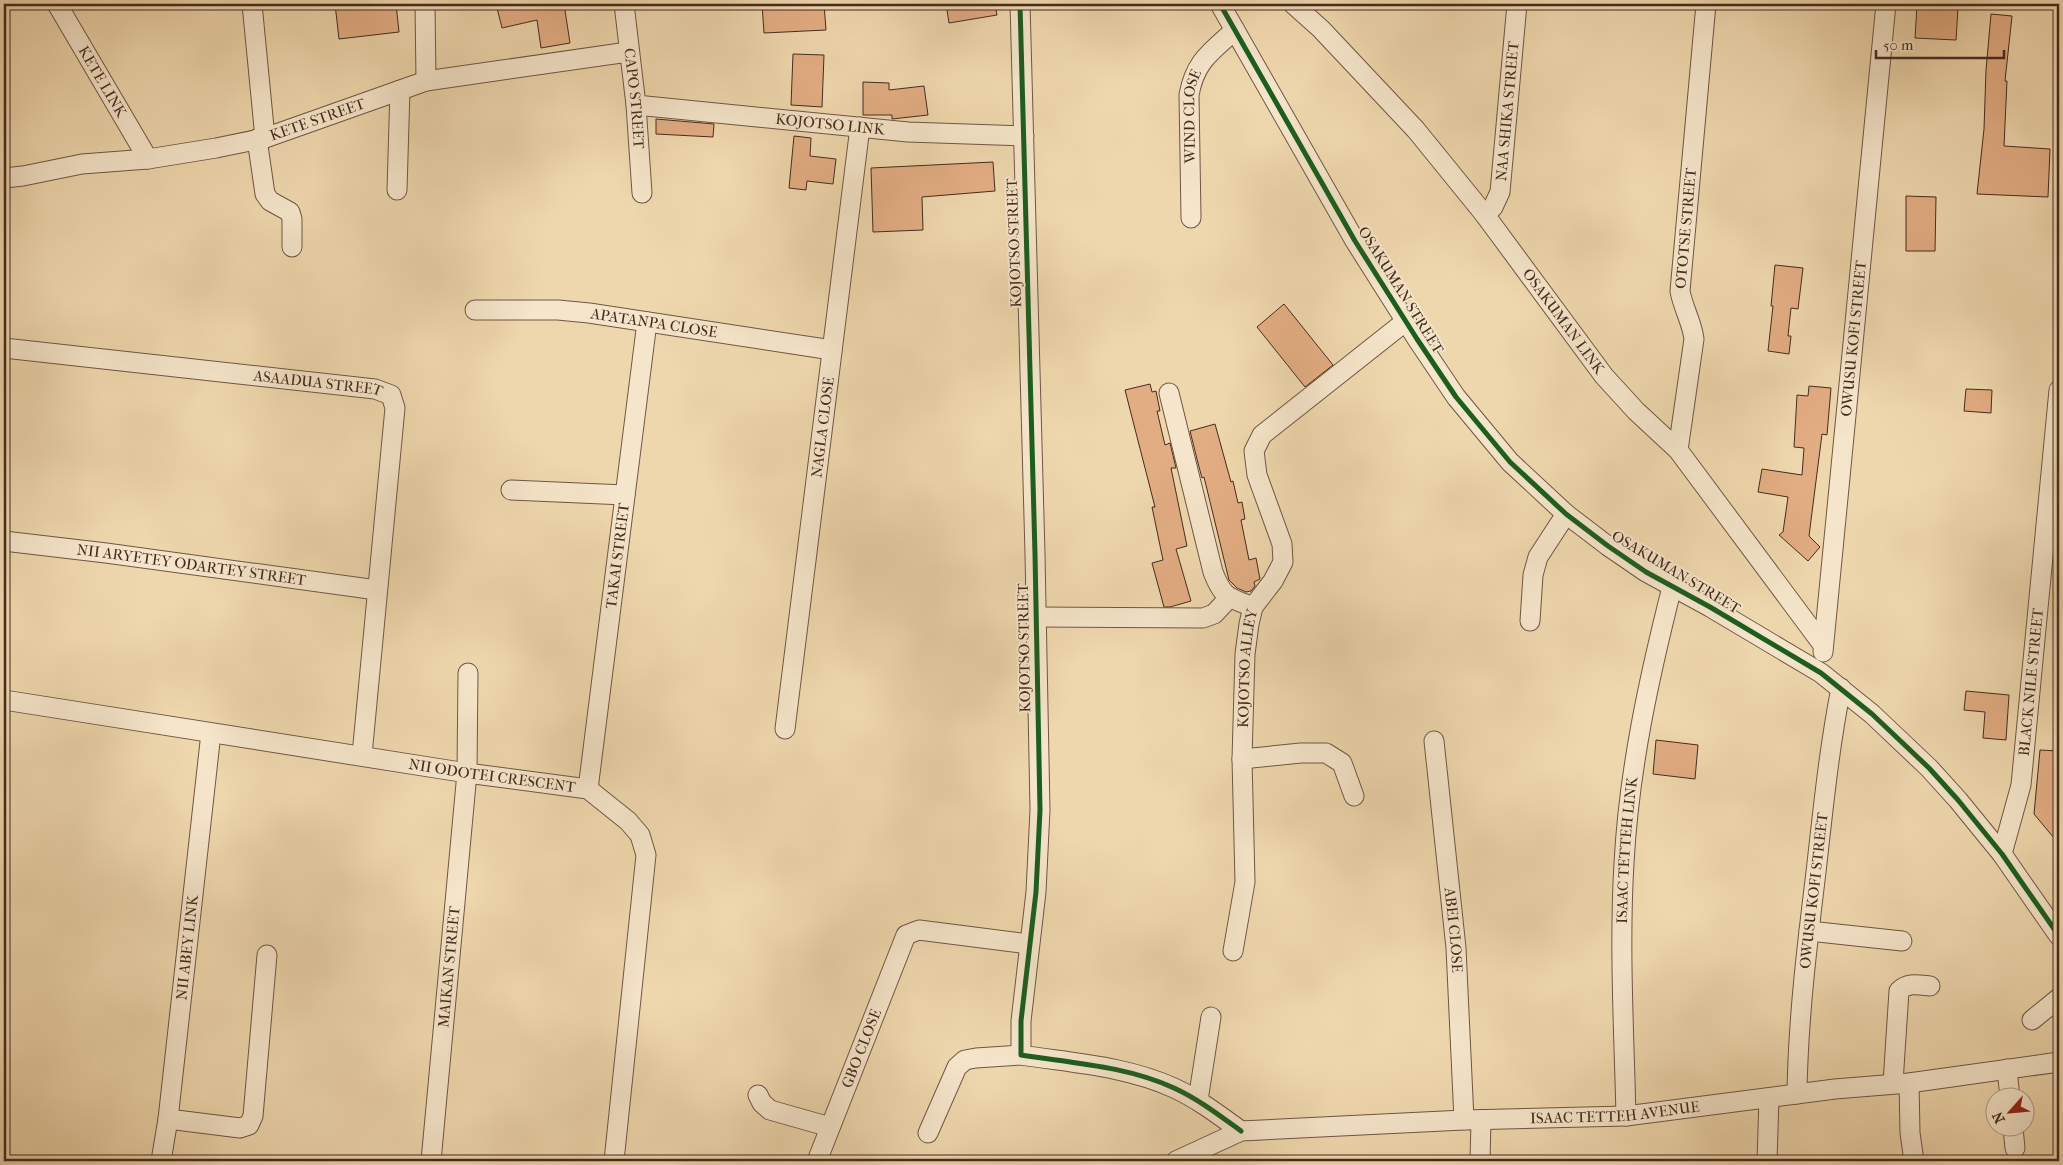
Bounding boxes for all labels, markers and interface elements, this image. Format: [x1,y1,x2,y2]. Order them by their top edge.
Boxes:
scale bar [1876,28,2003,60]
text: 50 m [1883,36,1914,54]
street label: NAA SHIKA STREET [1492,40,1523,182]
street label: KETE LINK [75,43,131,121]
street label: CAPO STREET [620,47,648,150]
street label: WIND CLOSE [1180,66,1205,164]
street label: KETE STREET [267,94,368,145]
street label: KOJOTSO LINK [775,110,887,139]
street label: OTOTSE STREET [1671,166,1700,290]
street label: KOJOTSO STREET [1003,177,1025,308]
street label: OSAKUMAN STREET [1354,223,1448,358]
street label: OWUSU KOFI STREET [1837,259,1870,417]
street label: OSAKUMAN LINK [1519,265,1609,379]
street label: APATANPA CLOSE [589,304,719,341]
street label: ASAADUA STREET [251,367,386,400]
street label: NAGLA CLOSE [807,376,838,479]
street label: TAKAI STREET [602,501,633,610]
street label: OSAKUMAN STREET [1608,526,1744,618]
street label: NII ARYETEY ODARTEY STREET [76,541,308,589]
street label: KOJOTSO STREET [1014,582,1034,713]
street label: KOJOTSO ALLEY [1234,606,1261,728]
street label: BLACK NILE STREET [2015,606,2047,757]
street label: NII ODOTEI CRESCENT [407,755,578,796]
street label: ISAAC TETTEH LINK [1613,775,1642,924]
street label: OWUSU KOFI STREET [1796,811,1832,970]
street label: ABEI CLOSE [1441,885,1466,973]
street label: NII ABEY LINK [172,893,202,1001]
street label: MAIKAN STREET [434,905,464,1028]
street label: GBO CLOSE [838,1006,885,1091]
north arrow [1986,1088,2036,1138]
street label: ISAAC TETTEH AVENUE [1530,1098,1701,1127]
text: N [1989,1109,2009,1126]

